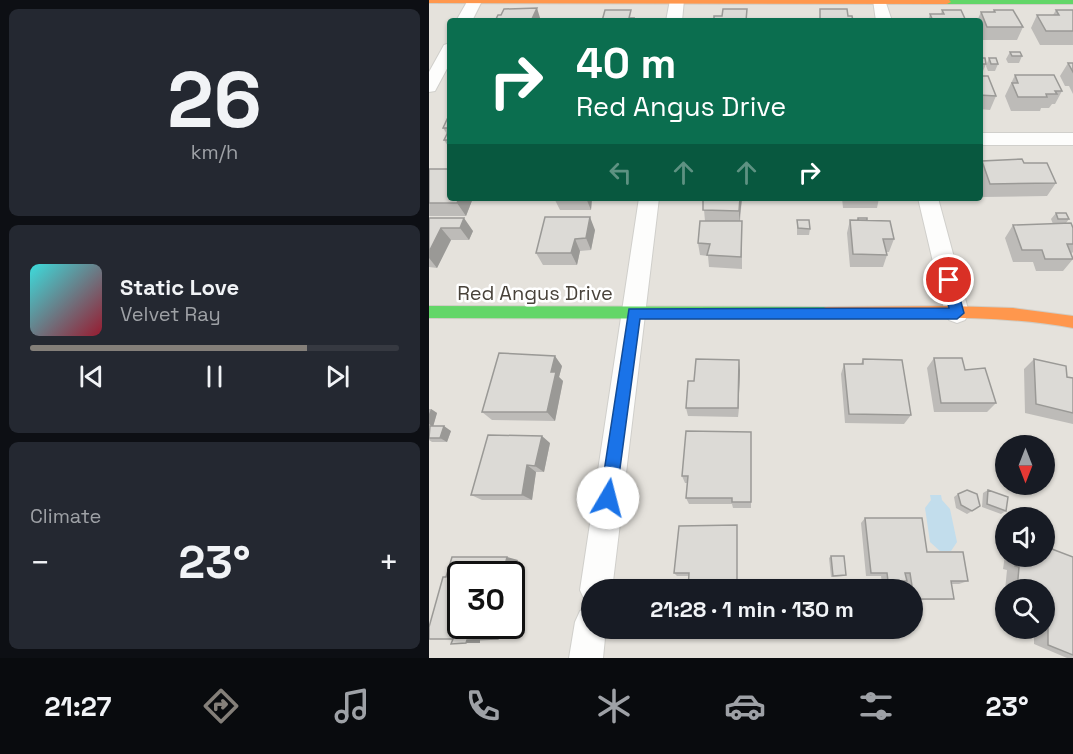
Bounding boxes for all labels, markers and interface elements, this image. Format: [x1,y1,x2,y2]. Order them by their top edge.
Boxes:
text: 40 m [576,37,676,90]
icon: right [477,42,555,120]
text: 26 [167,50,262,150]
text: Red Angus Drive [576,89,786,124]
text: km/h [191,139,238,165]
icon: left [604,156,637,189]
icon: ahead [667,156,700,189]
icon: ahead [730,156,763,189]
icon: right [793,156,826,189]
pin [923,254,974,305]
icon: arrive [932,263,965,296]
text: Static Love [120,273,239,301]
street label: Red Angus Drive [457,280,613,306]
text: Velvet Ray [120,301,221,327]
icon: previous [75,360,108,393]
icon: pause [198,360,231,393]
icon: next [321,360,354,393]
north arrow [995,435,1055,495]
map controls [995,435,1055,639]
position arrow [576,466,640,530]
text: Climate [30,503,101,529]
button: sound [995,507,1055,567]
text: 23° [179,534,250,591]
text: − [30,542,50,584]
text: + [379,542,399,584]
speed limit sign: 30 [447,561,525,639]
button: search [995,579,1055,639]
text: 21:28 · 1 min · 130 m [650,595,854,623]
icon: directions [200,685,242,727]
icon: music [331,685,373,727]
icon: phone [462,685,504,727]
icon: climate [593,685,635,727]
icon: car [724,685,766,727]
icon: filters [855,685,897,727]
text: 21:27 [44,689,111,724]
text: 23° [985,689,1029,724]

